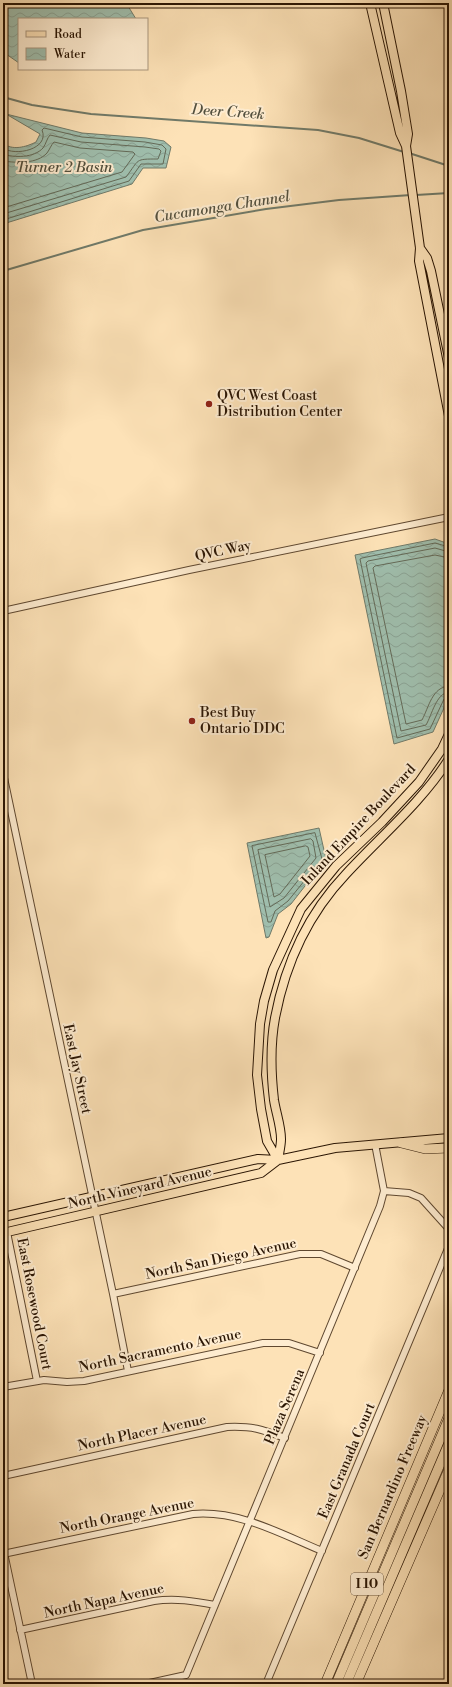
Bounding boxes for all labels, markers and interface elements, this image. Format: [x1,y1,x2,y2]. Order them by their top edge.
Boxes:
legend [18,18,148,70]
text: Road [54,27,82,42]
text: Water [53,47,86,62]
water label: Deer Creek [190,100,265,124]
water label: Turner 2 Basin [15,158,113,177]
water label: Cucamonga Channel [153,187,291,227]
place label: QVC West Coast Distribution Center [217,387,342,421]
marker: QVC West Coast Distribution Center [204,399,214,409]
street label: QVC Way [193,536,253,566]
place label: Best Buy Ontario DDC [199,704,285,738]
marker: Best Buy Ontario DDC [187,716,197,726]
street label: Inland Empire Boulevard [298,761,420,889]
street label: East Jay Street [59,1022,95,1116]
street label: North Vineyard Avenue [66,1163,214,1213]
street label: North San Diego Avenue [144,1234,298,1284]
street label: East Rosewood Court [12,1236,56,1372]
street label: North Sacramento Avenue [77,1325,243,1377]
street label: Plaza Serena [261,1365,309,1448]
street label: East Granada Court [314,1400,380,1522]
street label: North Placer Avenue [76,1411,208,1455]
street label: San Bernardino Freeway [354,1412,432,1562]
street label: North Orange Avenue [58,1494,196,1538]
road number: I 10 [351,1573,383,1595]
street label: North Napa Avenue [42,1579,166,1623]

